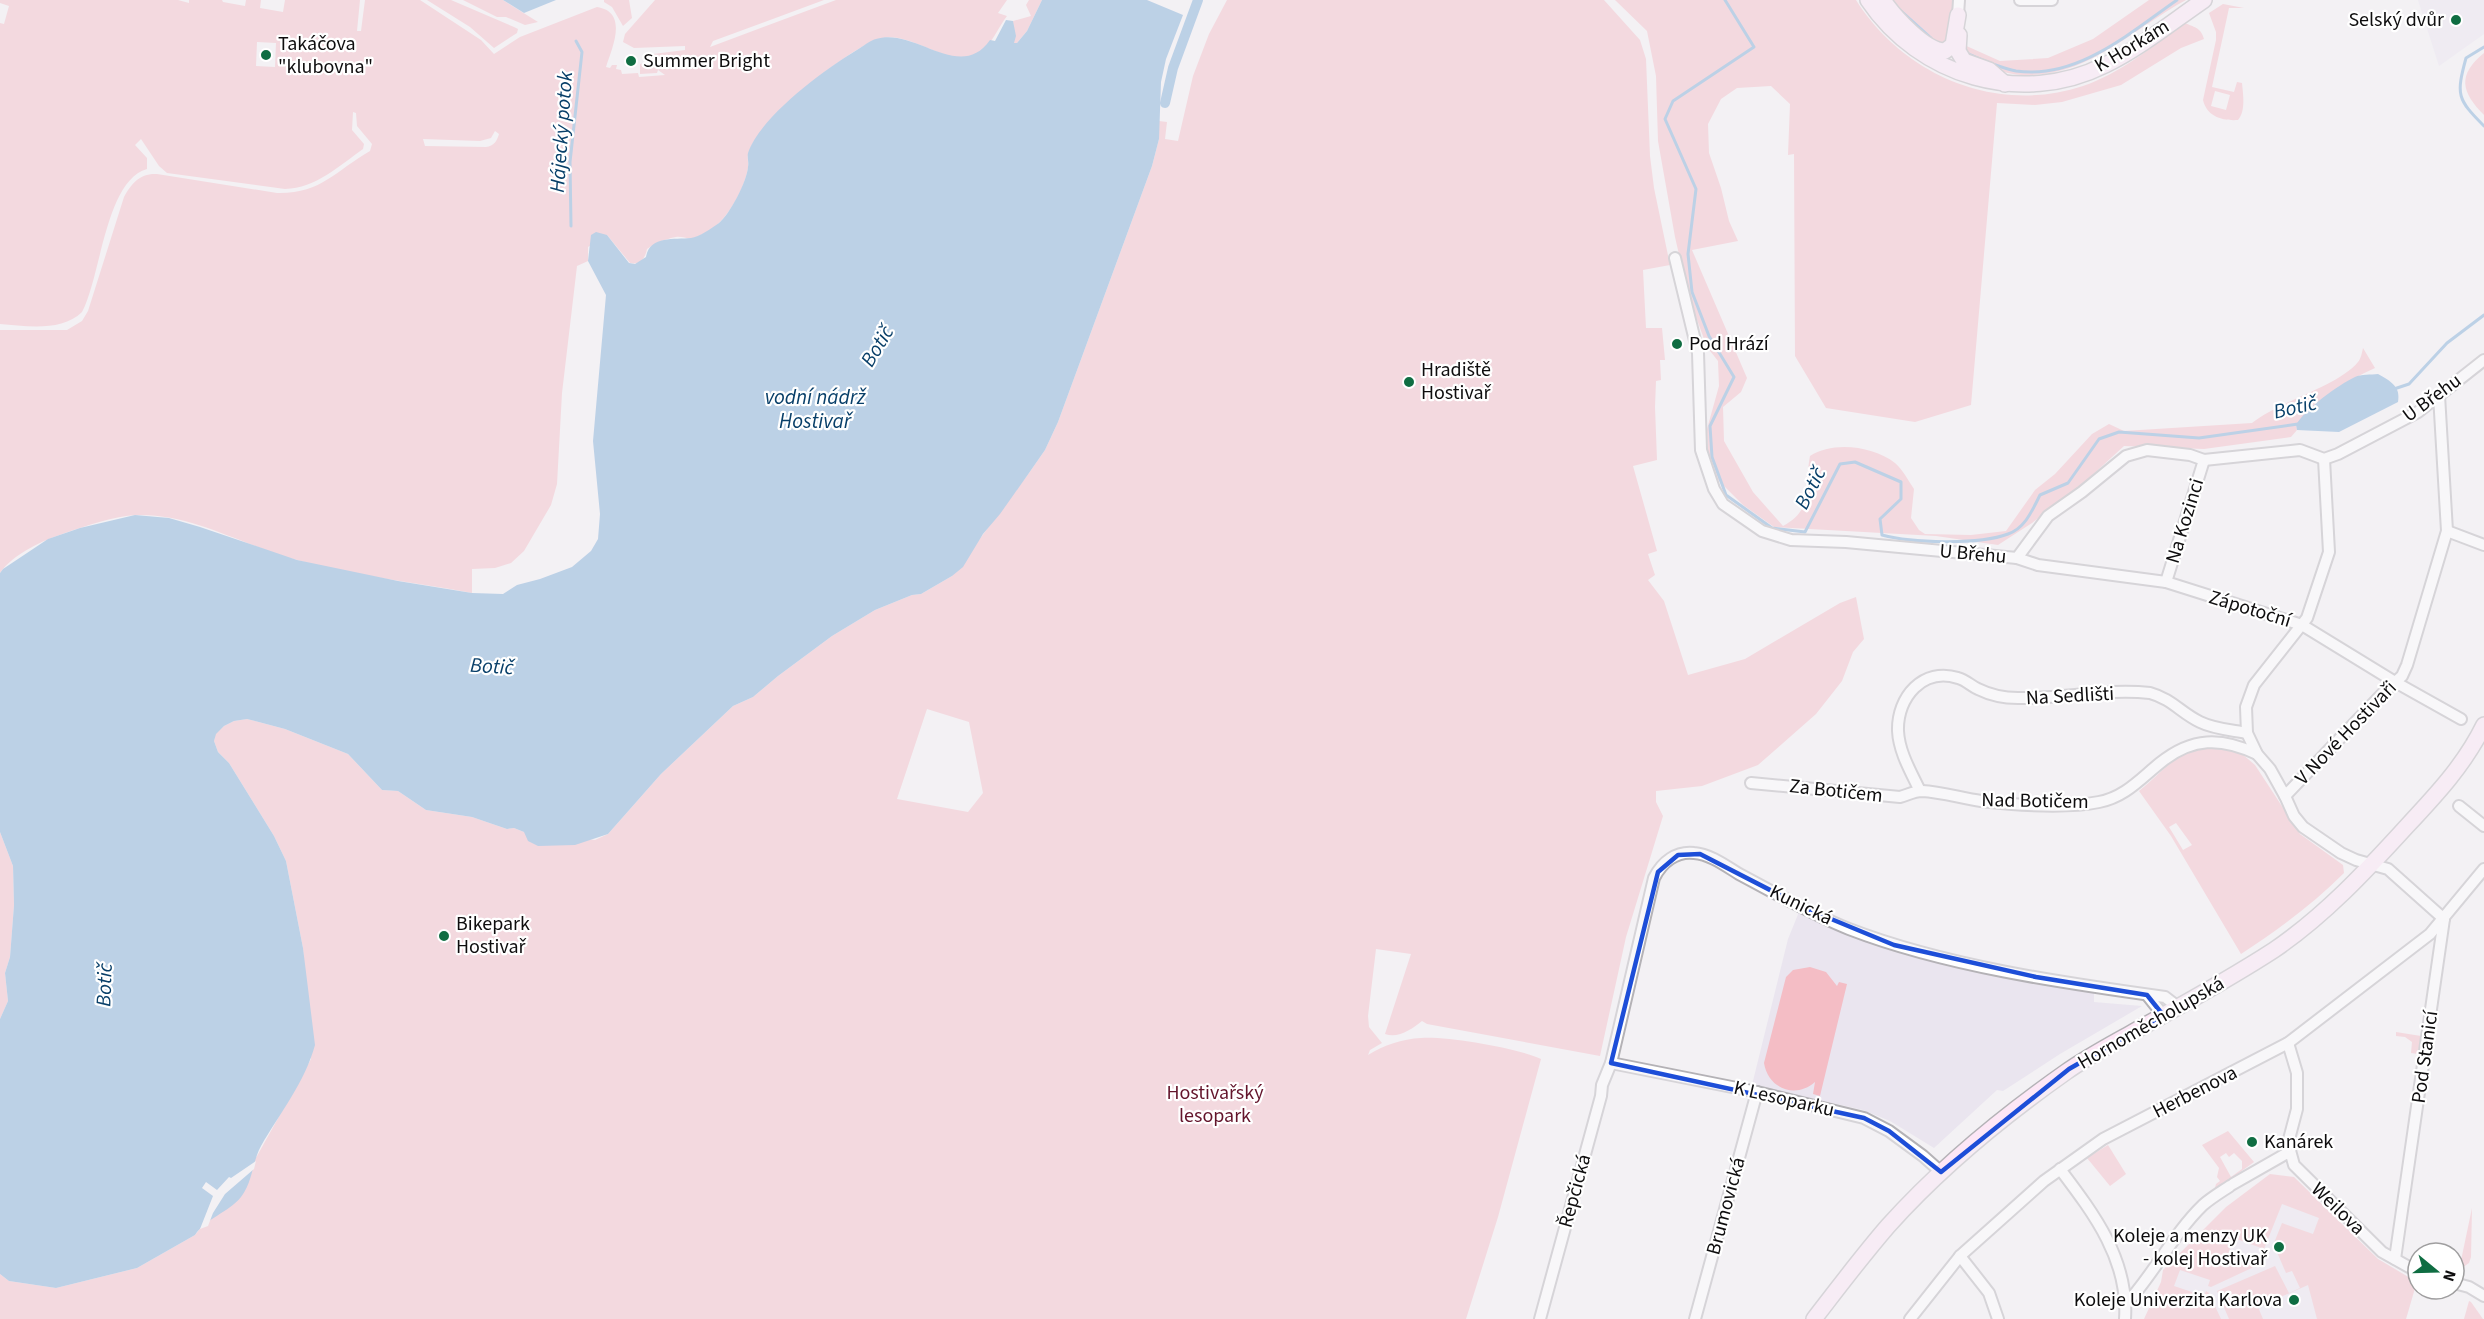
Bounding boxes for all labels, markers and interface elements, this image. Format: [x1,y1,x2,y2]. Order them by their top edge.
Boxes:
place label: Selský dvůr [2348,6,2444,34]
street label: K Horkám [2089,13,2175,79]
marker: Selský dvůr [2449,13,2463,27]
place label: Takáčova "klubovna" [278,30,373,81]
place label: Summer Bright [643,47,770,75]
marker: Takáčova "klubovna" [259,48,273,62]
marker: Summer Bright [624,54,638,68]
water label: Hájecký potok [542,69,580,194]
water label: Botič [853,318,902,372]
place label: Pod Hrází [1689,330,1770,358]
marker: Pod Hrází [1670,337,1684,351]
place label: Hradiště Hostivař [1421,356,1492,407]
street label: U Břehu [2397,367,2467,429]
marker: Hradiště Hostivař [1402,375,1416,389]
water label: vodní nádrž Hostivař [765,382,868,436]
water label: Botič [2270,387,2321,427]
water label: Botič [1787,460,1834,514]
street label: Na Kozinci [2159,475,2211,567]
street label: U Břehu [1938,537,2008,571]
street label: Zápotoční [2206,583,2295,635]
water label: Botič [469,650,516,682]
street label: V Nové Hostivaři [2289,675,2403,791]
street label: Na Sedlišti [2025,680,2115,712]
street label: Za Botičem [1788,772,1884,810]
street label: Nad Botičem [1981,786,2089,816]
street label: Kunická [1765,878,1837,932]
place label: Bikepark Hostivař [456,910,530,961]
marker: Bikepark Hostivař [437,929,451,943]
water label: Botič [88,961,120,1007]
street label: Hornoměcholupská [2072,970,2230,1076]
street label: Pod Stanicí [2405,1008,2446,1105]
street label: Herbenova [2148,1059,2242,1125]
street label: K Lesoparku [1731,1074,1837,1124]
park label: Hostivařský lesopark [1166,1079,1264,1130]
place label: Kanárek [2264,1128,2333,1156]
marker: Kanárek [2245,1135,2259,1149]
street label: Řepčická [1552,1151,1598,1231]
street label: Brumovická [1700,1154,1752,1258]
street label: Weilova [2305,1176,2371,1242]
place label: Koleje a menzy UK - kolej Hostivař [2113,1222,2268,1273]
marker: Koleje a menzy UK - kolej Hostivař [2272,1240,2286,1254]
north arrow [2406,1241,2466,1301]
text: N [2437,1267,2461,1284]
place label: Koleje Univerzita Karlova [2074,1286,2282,1314]
marker: Koleje Univerzita Karlova [2287,1293,2301,1307]

